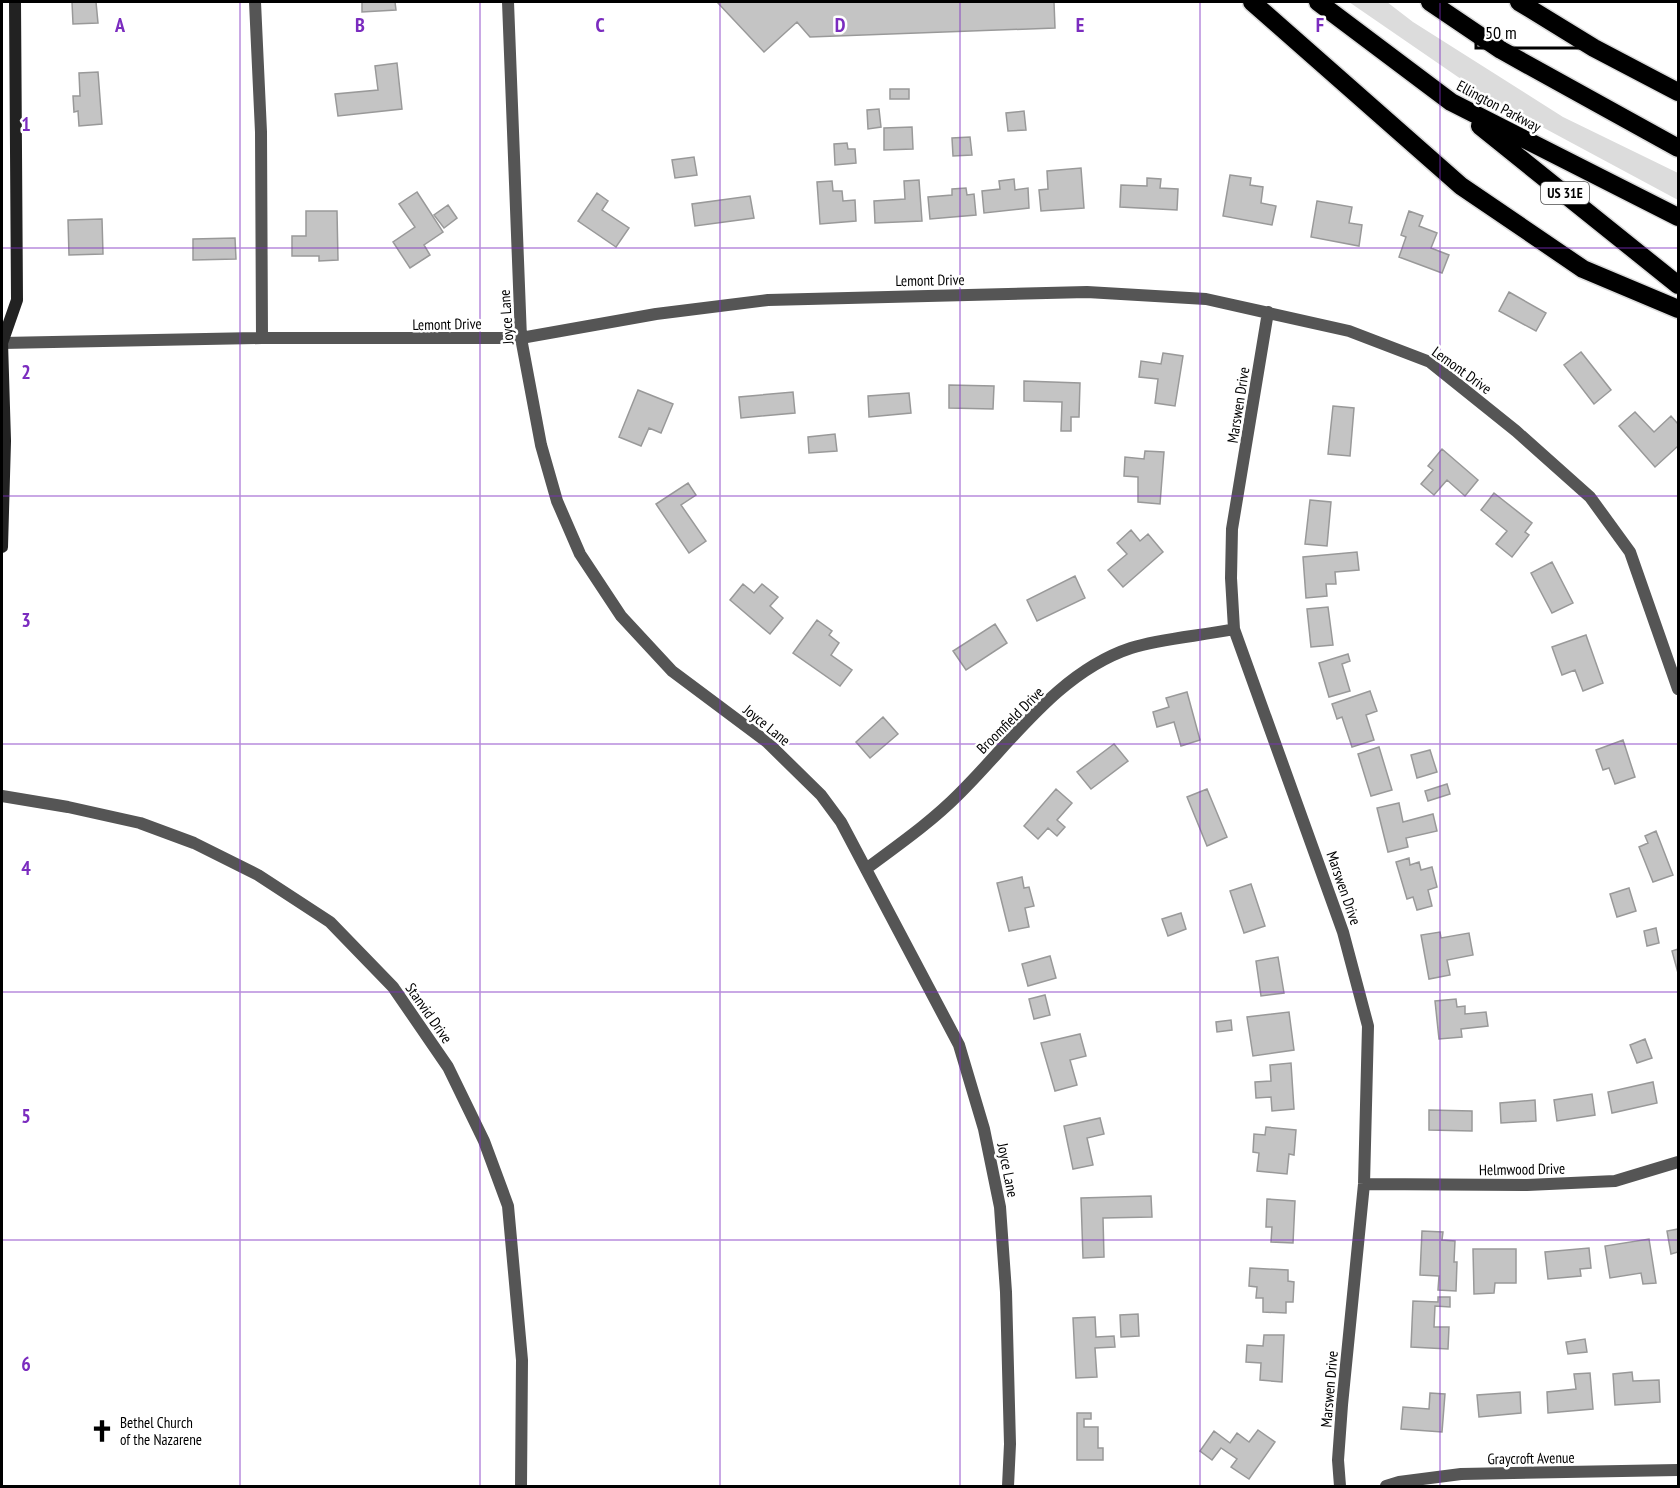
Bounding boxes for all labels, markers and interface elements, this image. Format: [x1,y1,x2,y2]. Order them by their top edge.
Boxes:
text: A [114,12,126,38]
text: B [355,12,365,38]
text: C [595,12,605,38]
text: D [835,12,846,38]
text: E [1076,12,1084,38]
text: F [1316,12,1324,38]
scale bar [1476,12,1594,50]
text: 50 m [1485,21,1517,44]
street label: Ellington Parkway [1454,76,1545,136]
text: 1 [21,111,31,137]
road number: US 31E [1541,182,1589,204]
street label: Lemont Drive [895,270,965,290]
street label: Joyce Lane [495,289,517,346]
street label: Lemont Drive [412,314,482,334]
street label: Lemont Drive [1428,342,1496,398]
text: 2 [21,359,31,385]
street label: Marswen Drive [1223,366,1253,444]
text: 3 [21,607,31,633]
street label: Broomfield Drive [972,682,1048,758]
street label: Joyce Lane [739,700,794,750]
street label: Marswen Drive [1323,849,1365,927]
text: 4 [21,855,31,881]
street label: Stanvid Drive [401,979,457,1047]
text: 5 [21,1103,31,1129]
street label: Joyce Lane [993,1140,1023,1199]
street label: Helmwood Drive [1479,1159,1565,1179]
street label: Marswen Drive [1316,1350,1342,1428]
text: 6 [21,1351,31,1377]
place label: Bethel Church of the Nazarene [120,1413,202,1449]
church icon: Bethel Church of the Nazarene [89,1418,115,1444]
street label: Graycroft Avenue [1487,1448,1575,1468]

